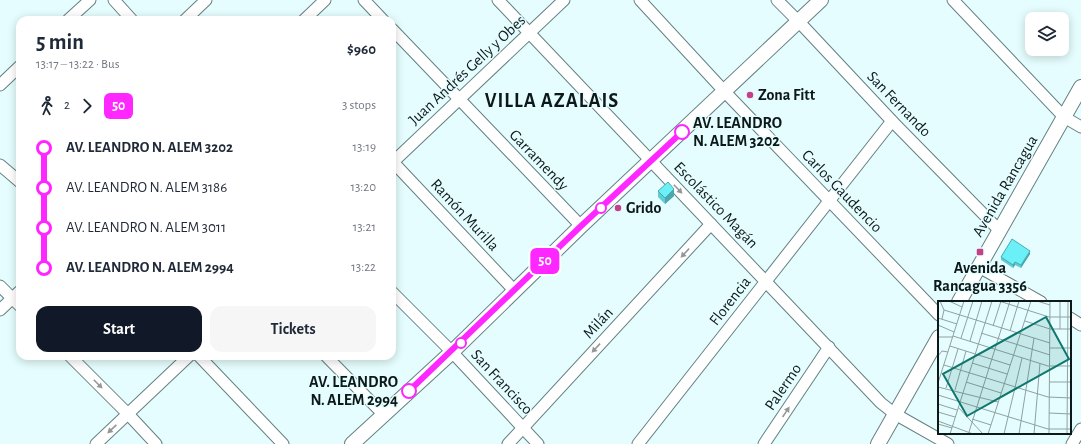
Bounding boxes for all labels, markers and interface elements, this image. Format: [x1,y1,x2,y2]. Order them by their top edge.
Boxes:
street label: Juan Andrés Gelly y Obes [406,12,529,129]
map controls [1025,12,1069,56]
button: layers [1025,12,1069,56]
text: 5 min [36,31,84,53]
text: $960 [347,42,376,57]
text: 13:17 – 13:22 · Bus [36,58,120,71]
street label: San Fernando [864,68,934,140]
place label: Zona Fitt [758,87,816,103]
marker: Zona Fitt [745,90,755,100]
district label: VILLA AZALAIS [485,91,619,111]
icon: walk [36,95,58,117]
icon: forward [76,95,98,117]
text: 2 [64,99,70,112]
text: 50 [112,99,125,113]
text: 3 stops [342,99,376,112]
place label: AV. LEANDRO N. ALEM 3202 [693,115,782,149]
marker: AV. LEANDRO N. ALEM 3202 [674,124,690,140]
street label: Garramendy [506,127,572,194]
street label: Avenida Rancagua [970,133,1040,239]
text: AV. LEANDRO N. ALEM 3202 [66,140,233,155]
text: 13:19 [353,141,376,154]
street label: Carlos Gaudencio [799,147,885,235]
street label: Escolástico Magán [671,159,761,251]
street label: Ramón Murilla [428,176,502,254]
text: AV. LEANDRO N. ALEM 3186 [66,180,227,195]
text: 13:20 [350,181,376,194]
one-way arrow [673,184,683,194]
place label: Grido [626,200,661,216]
unlabelled marker [595,202,607,214]
marker: Grido [613,203,623,213]
text: AV. LEANDRO N. ALEM 3011 [66,220,226,235]
text: 13:21 [353,221,376,234]
one-way arrow [680,247,689,258]
marker: Avenida Rancagua 3356 [975,247,985,257]
line badge: 50 [527,248,563,274]
text: 50 [538,254,552,268]
text: AV. LEANDRO N. ALEM 2994 [66,260,234,275]
place label: Avenida Rancagua 3356 [933,260,1027,294]
text: 13:22 [351,261,376,274]
street label: Florencia [706,274,754,328]
inset map [938,301,1071,434]
street label: Milán [580,304,616,342]
button: Start [36,306,202,352]
button: Tickets [210,306,376,352]
unlabelled marker [455,337,467,349]
one-way arrow [592,343,601,353]
street label: San Francisco [468,346,536,418]
street label: Palermo [762,361,804,413]
place label: AV. LEANDRO N. ALEM 2994 [309,374,398,408]
one-way arrow [93,379,103,389]
marker: AV. LEANDRO N. ALEM 2994 [401,383,417,399]
one-way arrow [782,406,789,417]
one-way arrow [107,424,117,434]

